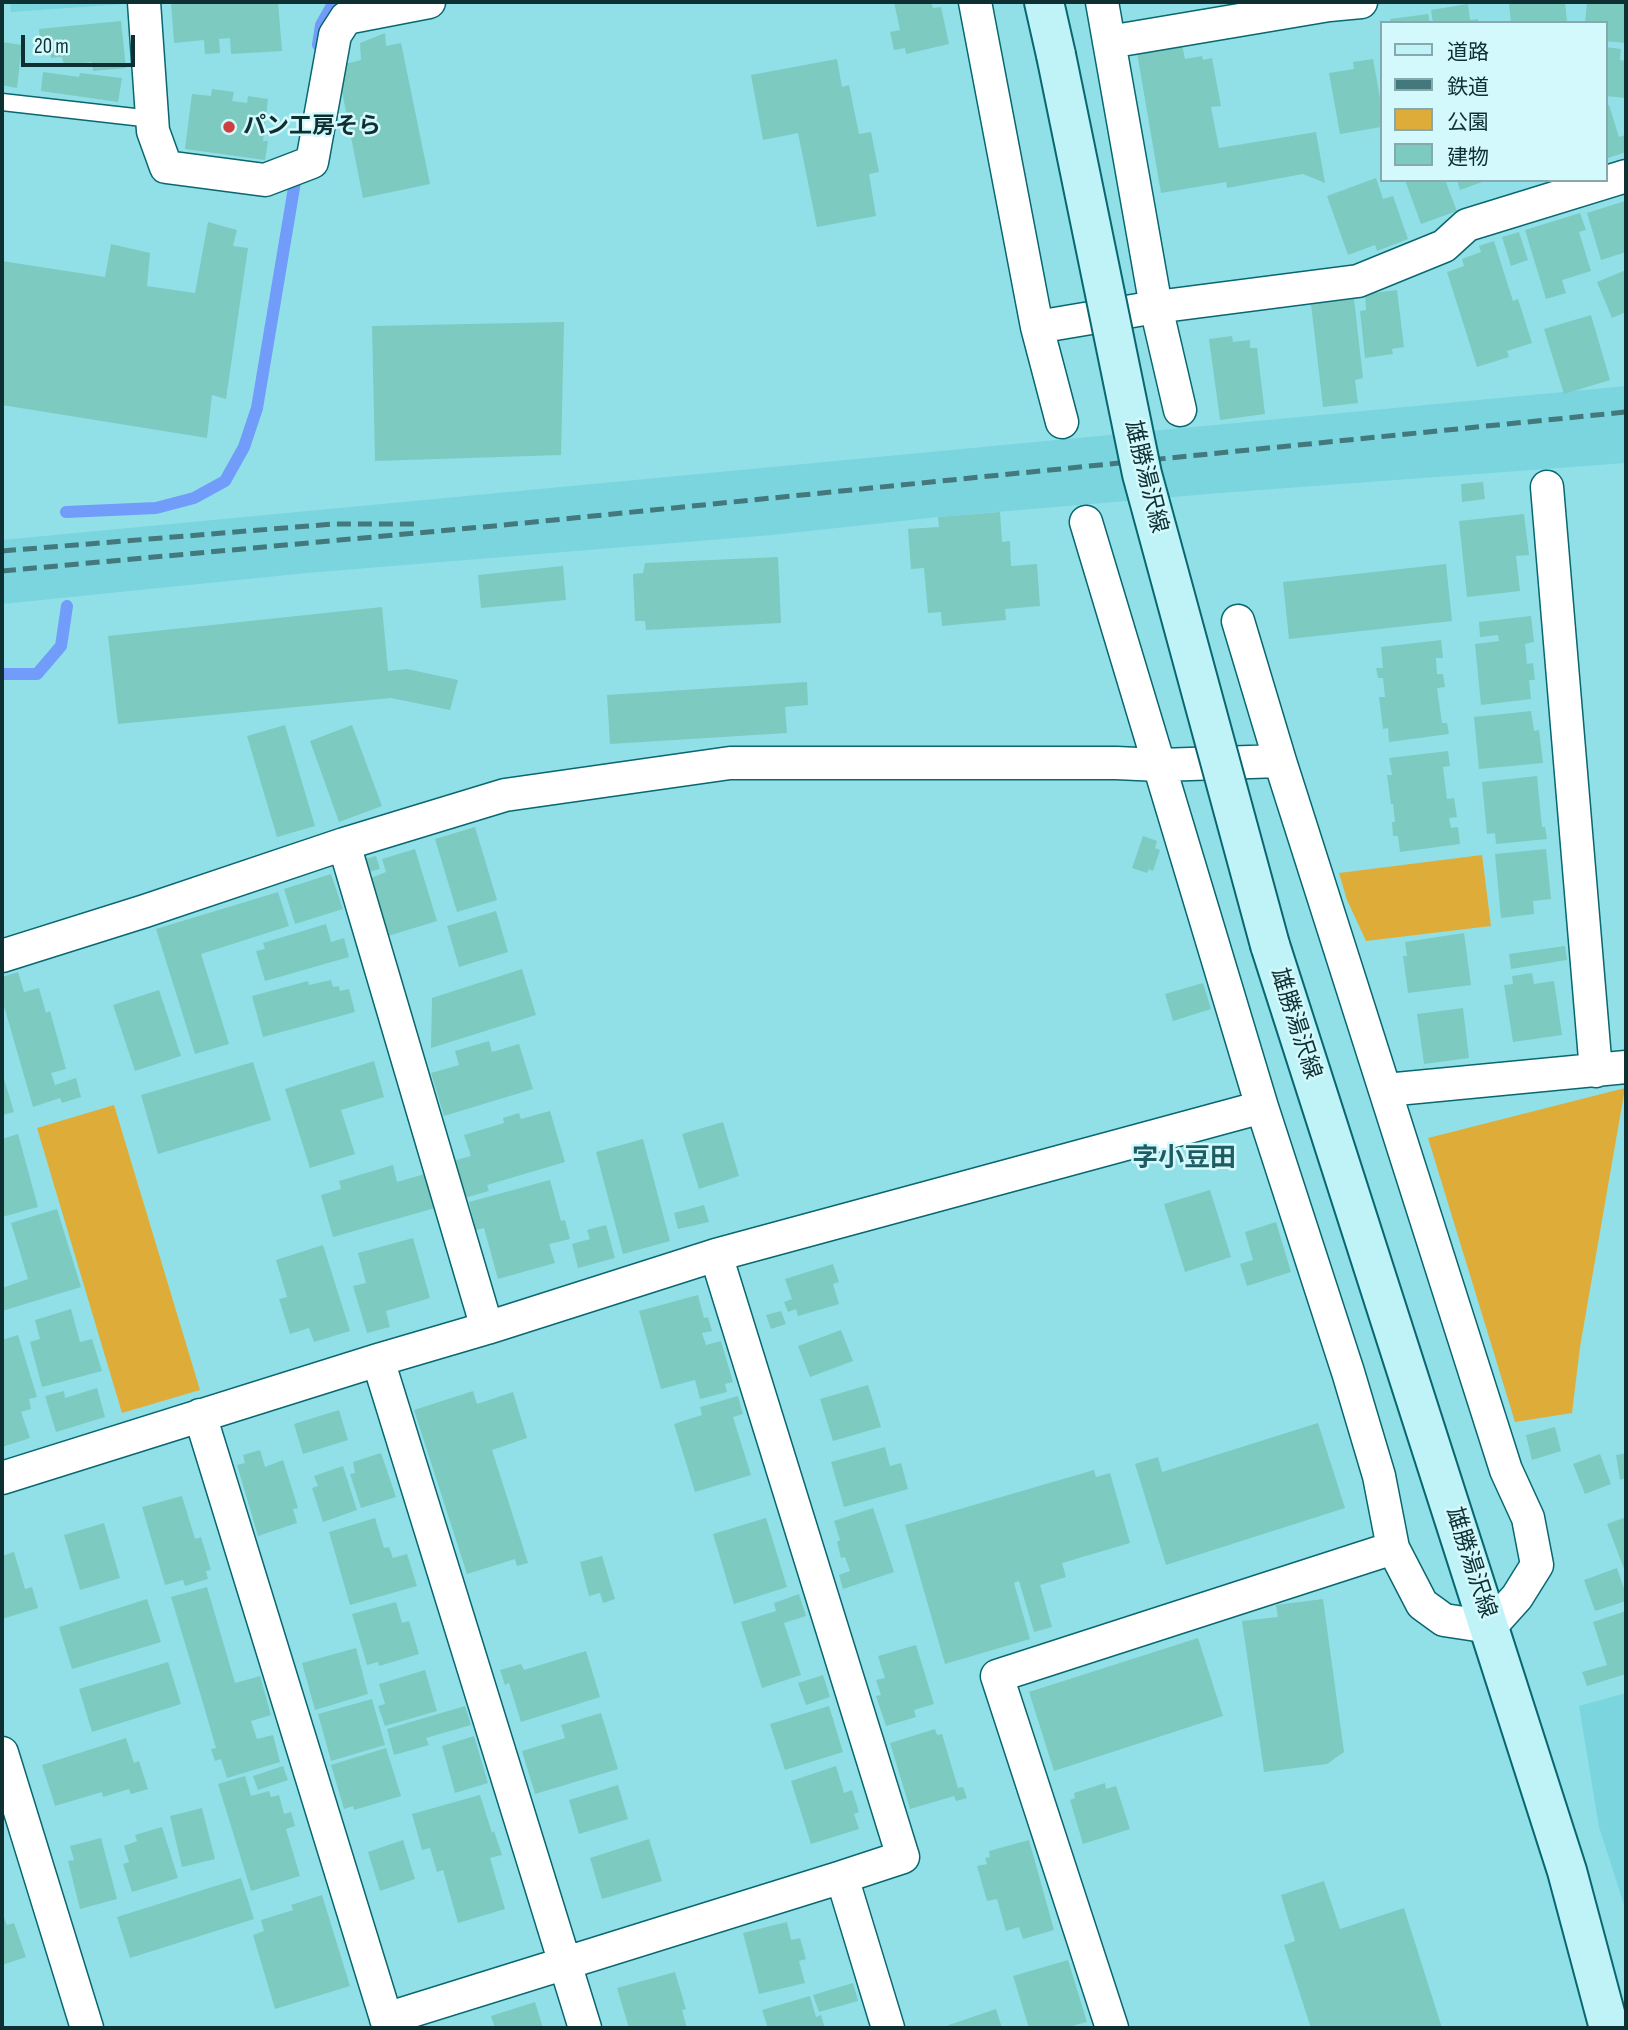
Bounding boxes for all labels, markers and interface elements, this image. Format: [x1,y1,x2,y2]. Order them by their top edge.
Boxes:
scale bar [24,21,138,65]
legend [1380,21,1607,182]
text: 20 m [34,34,69,59]
text: 道路 [1447,40,1489,65]
text: 鉄道 [1447,75,1489,100]
text: 公園 [1447,110,1489,135]
place label: パン工房そら [243,113,381,141]
marker: パン工房そら [221,119,237,135]
text: 建物 [1447,145,1489,170]
street label: 雄勝湯沢線 [1118,418,1172,536]
street label: 雄勝湯沢線 [1264,965,1326,1083]
district label: 字小豆田 [1132,1143,1236,1175]
street label: 雄勝湯沢線 [1439,1504,1501,1622]

